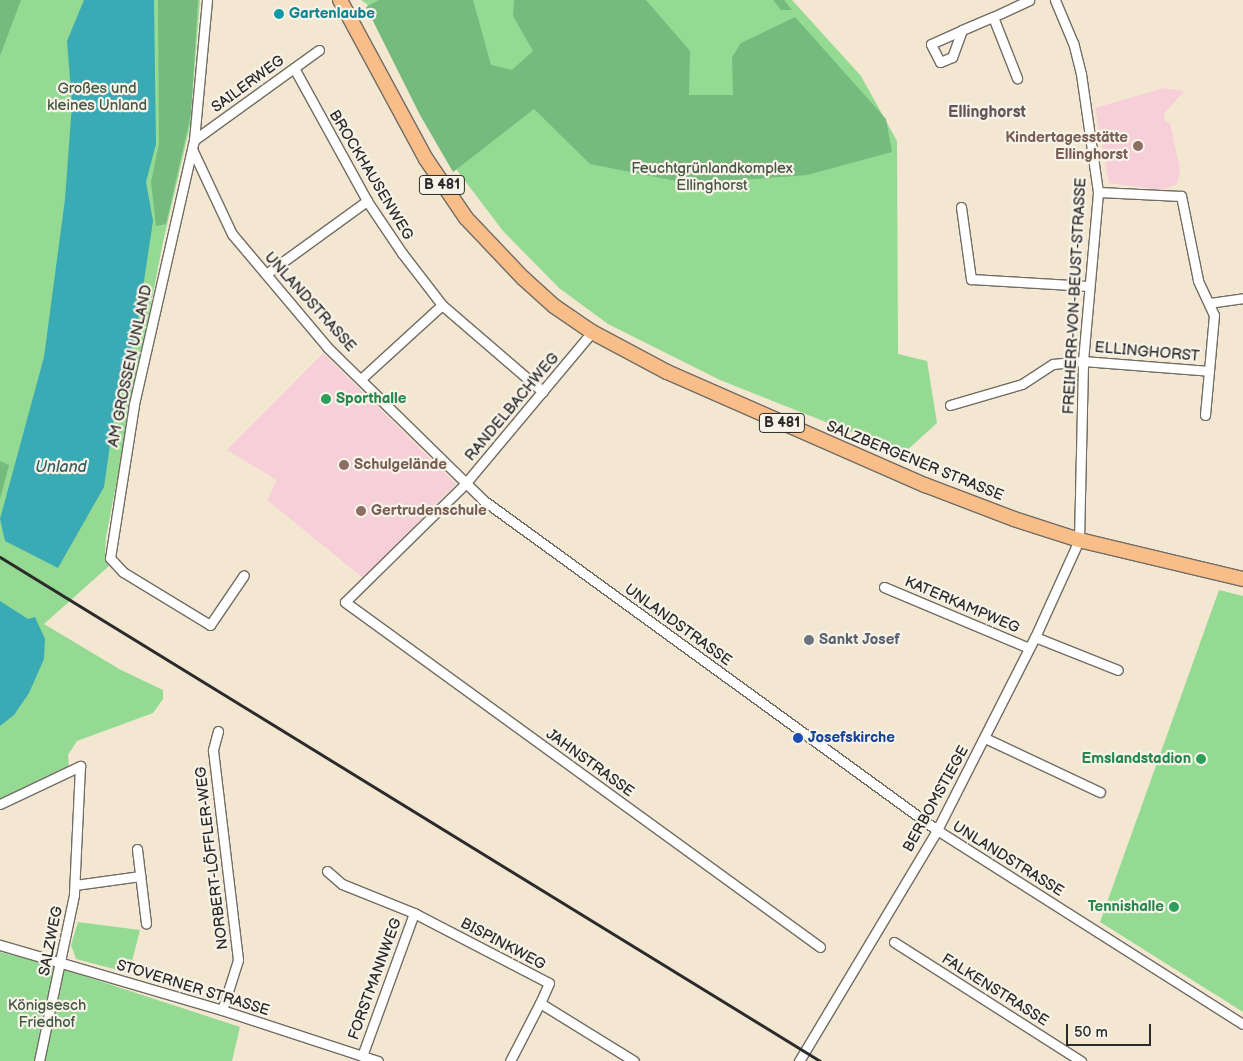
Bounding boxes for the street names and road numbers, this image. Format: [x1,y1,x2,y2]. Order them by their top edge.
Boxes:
street label: SAILERWEG [208,52,288,116]
street label: BROCKHAUSENWEG [325,107,417,243]
road number: B 481 [418,174,466,196]
street label: FREIHERR-VON-BEUST-STRASSE [1060,177,1090,415]
street label: UNLANDSTRASSE [261,248,359,356]
street label: AM GROSSEN UNLAND [104,283,156,449]
street label: ELLINGHORST [1094,338,1200,366]
street label: RANDELBACHWEG [461,349,563,465]
road number: B 481 [758,412,806,434]
street label: SALZBERGENER STRASSE [824,417,1006,505]
street label: KATERKAMPWEG [902,573,1022,637]
street label: UNLANDSTRASSE [621,580,735,670]
street label: JAHNSTRASSE [543,725,637,801]
street label: BERBOMSTIEGE [899,743,973,855]
street label: NORBERT-LÖFFLER-WEG [192,765,232,951]
street label: UNLANDSTRASSE [949,817,1067,901]
street label: SALZWEG [35,905,67,977]
street label: BISPINKWEG [457,914,549,974]
street label: FORSTMANNWEG [345,916,405,1042]
street label: FALKENSTRASSE [938,950,1052,1030]
street label: STOVERNER STRASSE [114,956,272,1020]

